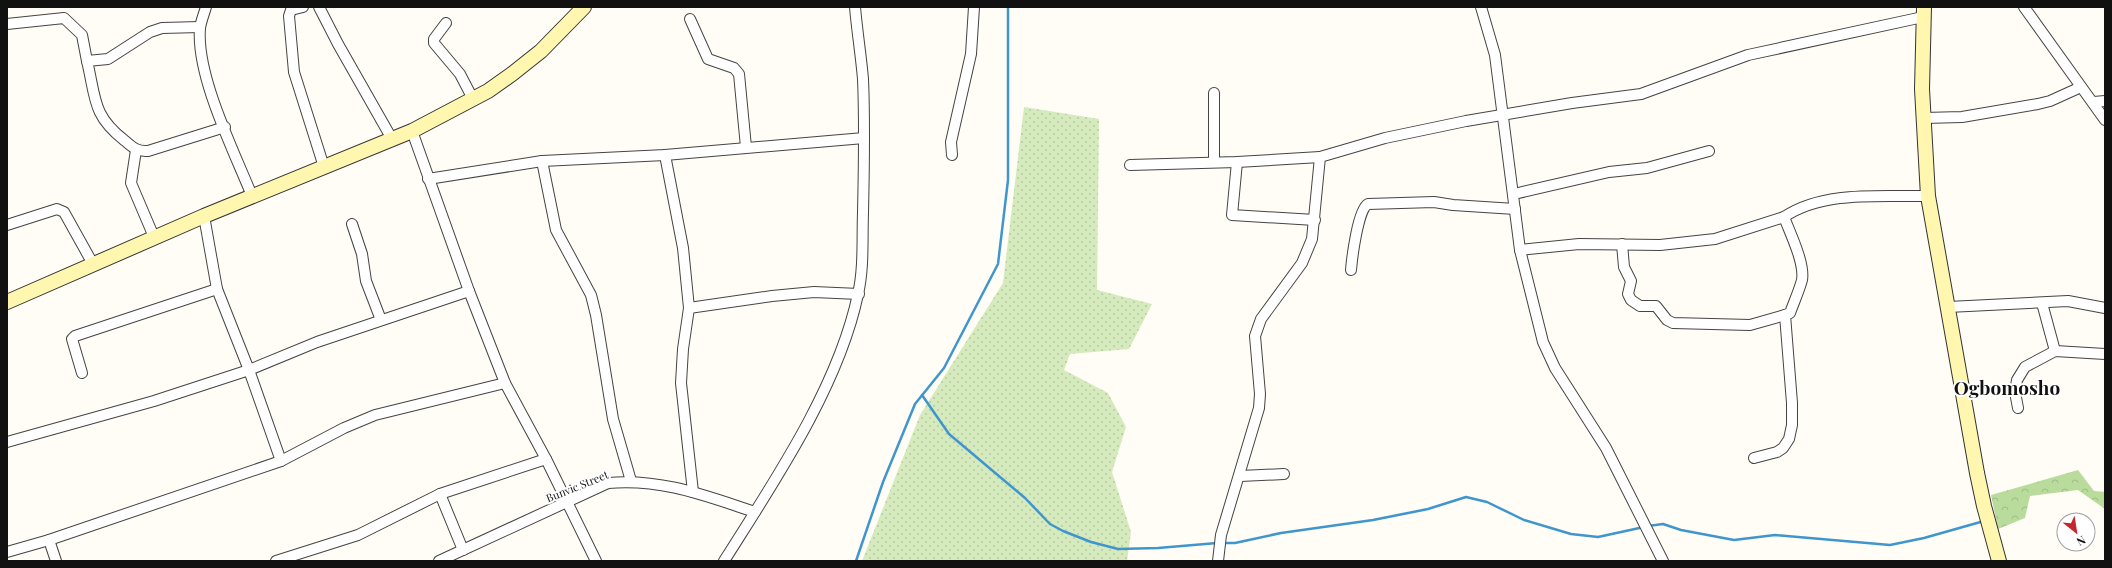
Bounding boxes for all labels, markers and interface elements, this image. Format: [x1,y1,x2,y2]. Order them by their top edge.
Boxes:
district label: Ogbomosho [1954,374,2060,400]
street label: Bunvic Street [544,467,610,505]
north arrow [2056,512,2096,552]
text: N [2074,533,2088,550]

